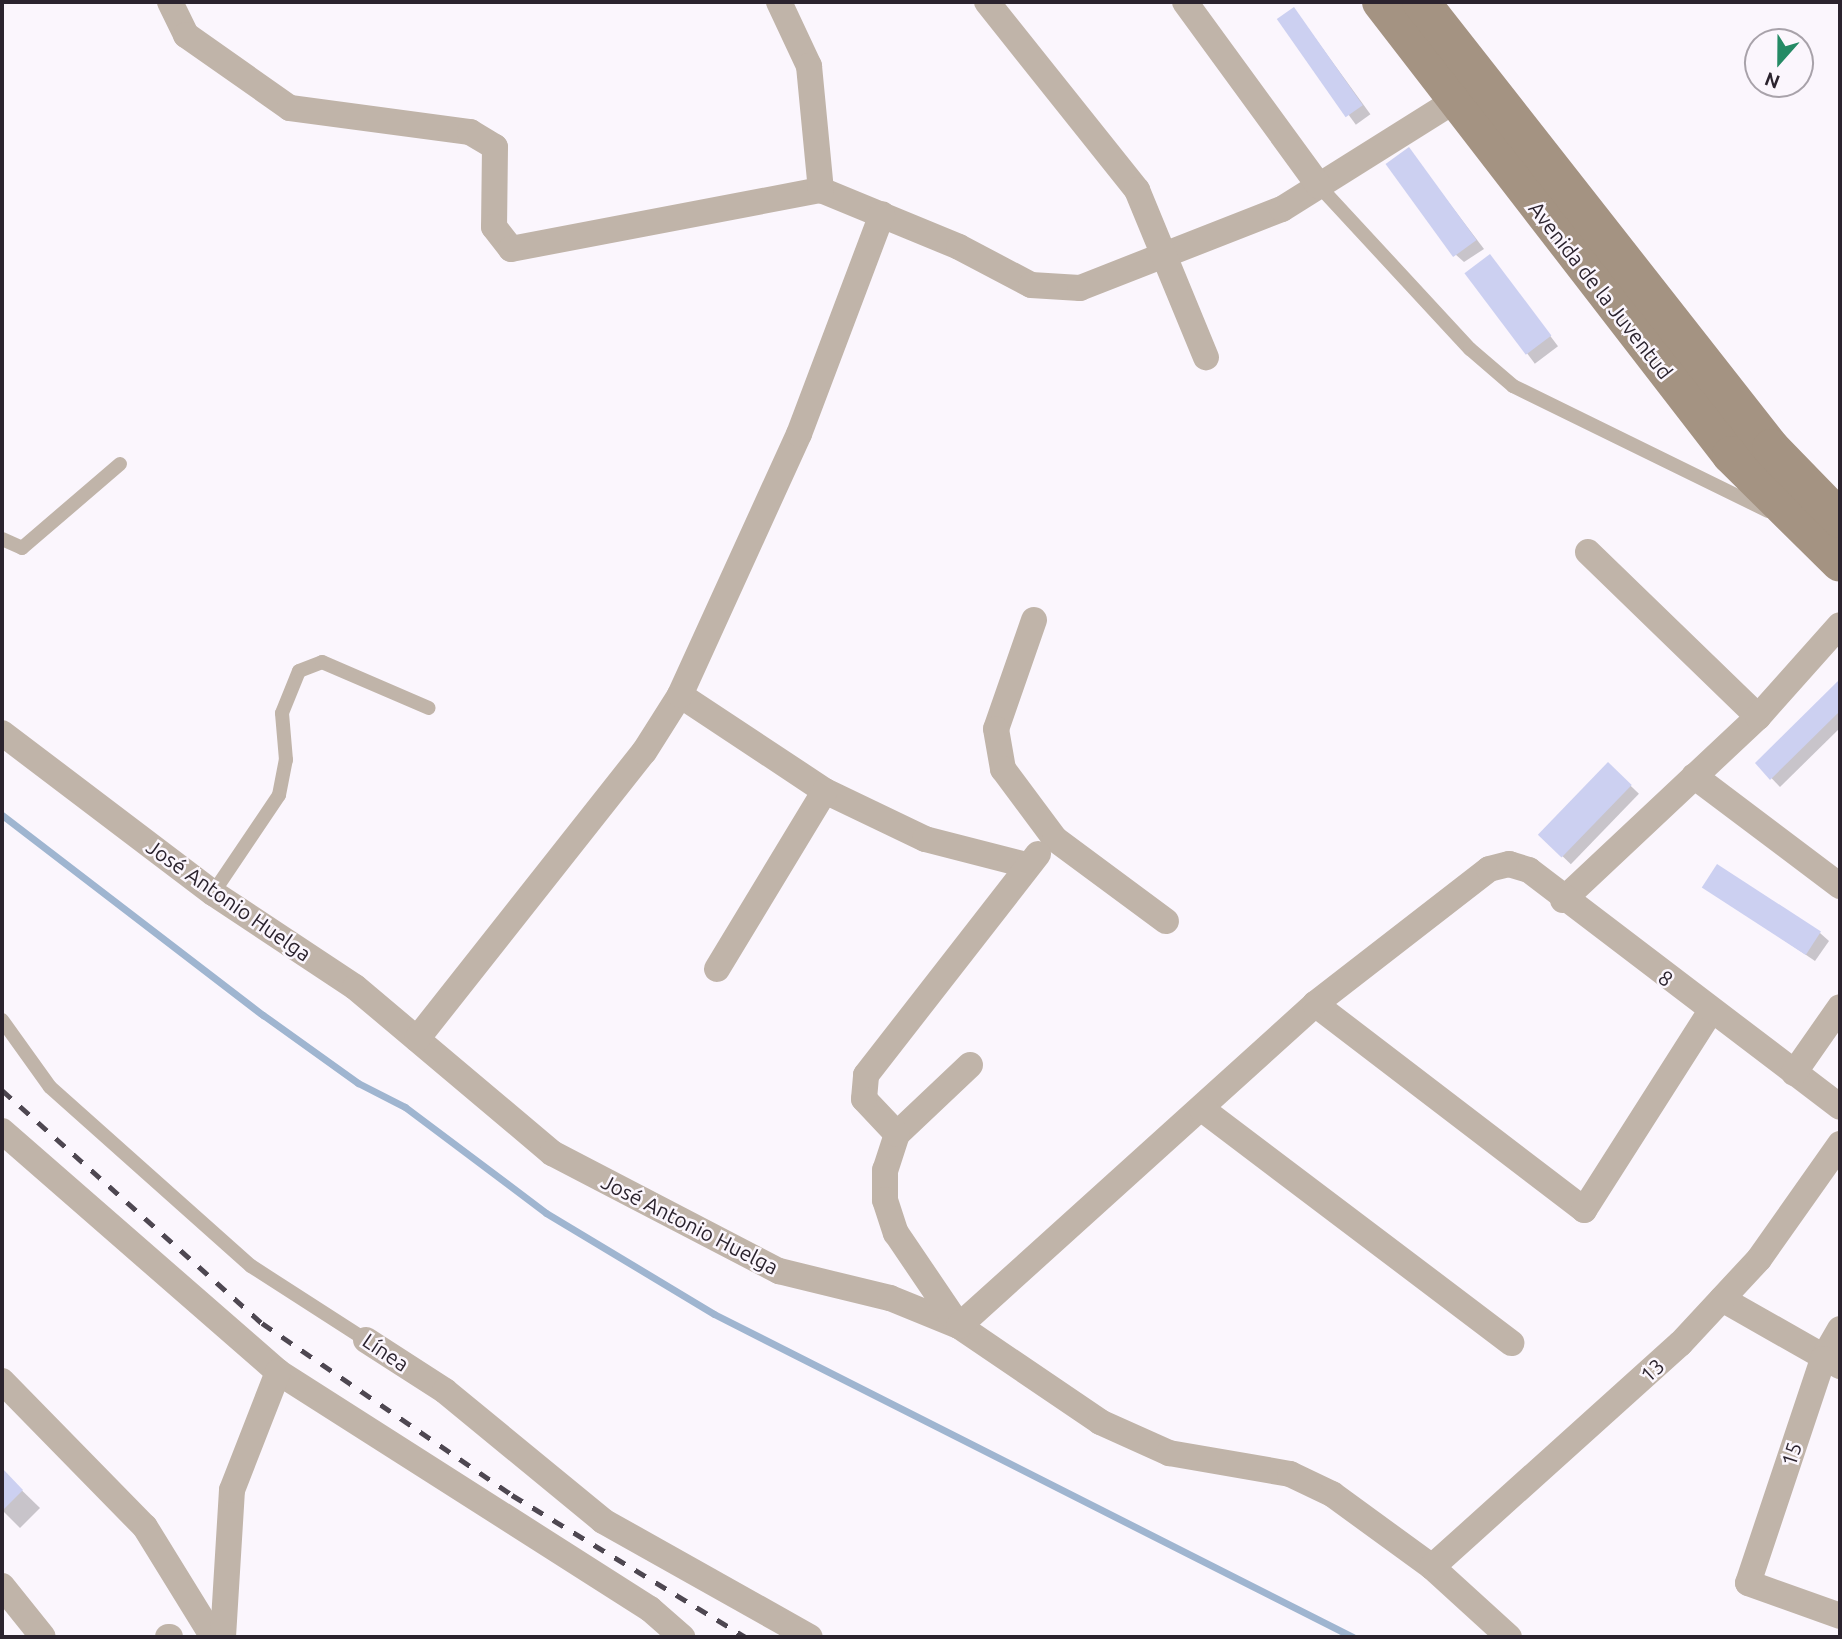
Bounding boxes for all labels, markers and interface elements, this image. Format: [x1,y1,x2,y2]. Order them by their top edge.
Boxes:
north arrow [1744,28,1814,98]
text: N [1762,68,1783,94]
street label: Avenida de la Juventud [1524,196,1678,384]
street label: José Antonio Huelga [142,834,316,966]
street label: 8 [1654,964,1678,992]
street label: José Antonio Huelga [597,1168,783,1280]
street label: Línea [358,1328,414,1376]
street label: 13 [1635,1353,1669,1387]
street label: 15 [1775,1439,1807,1469]

